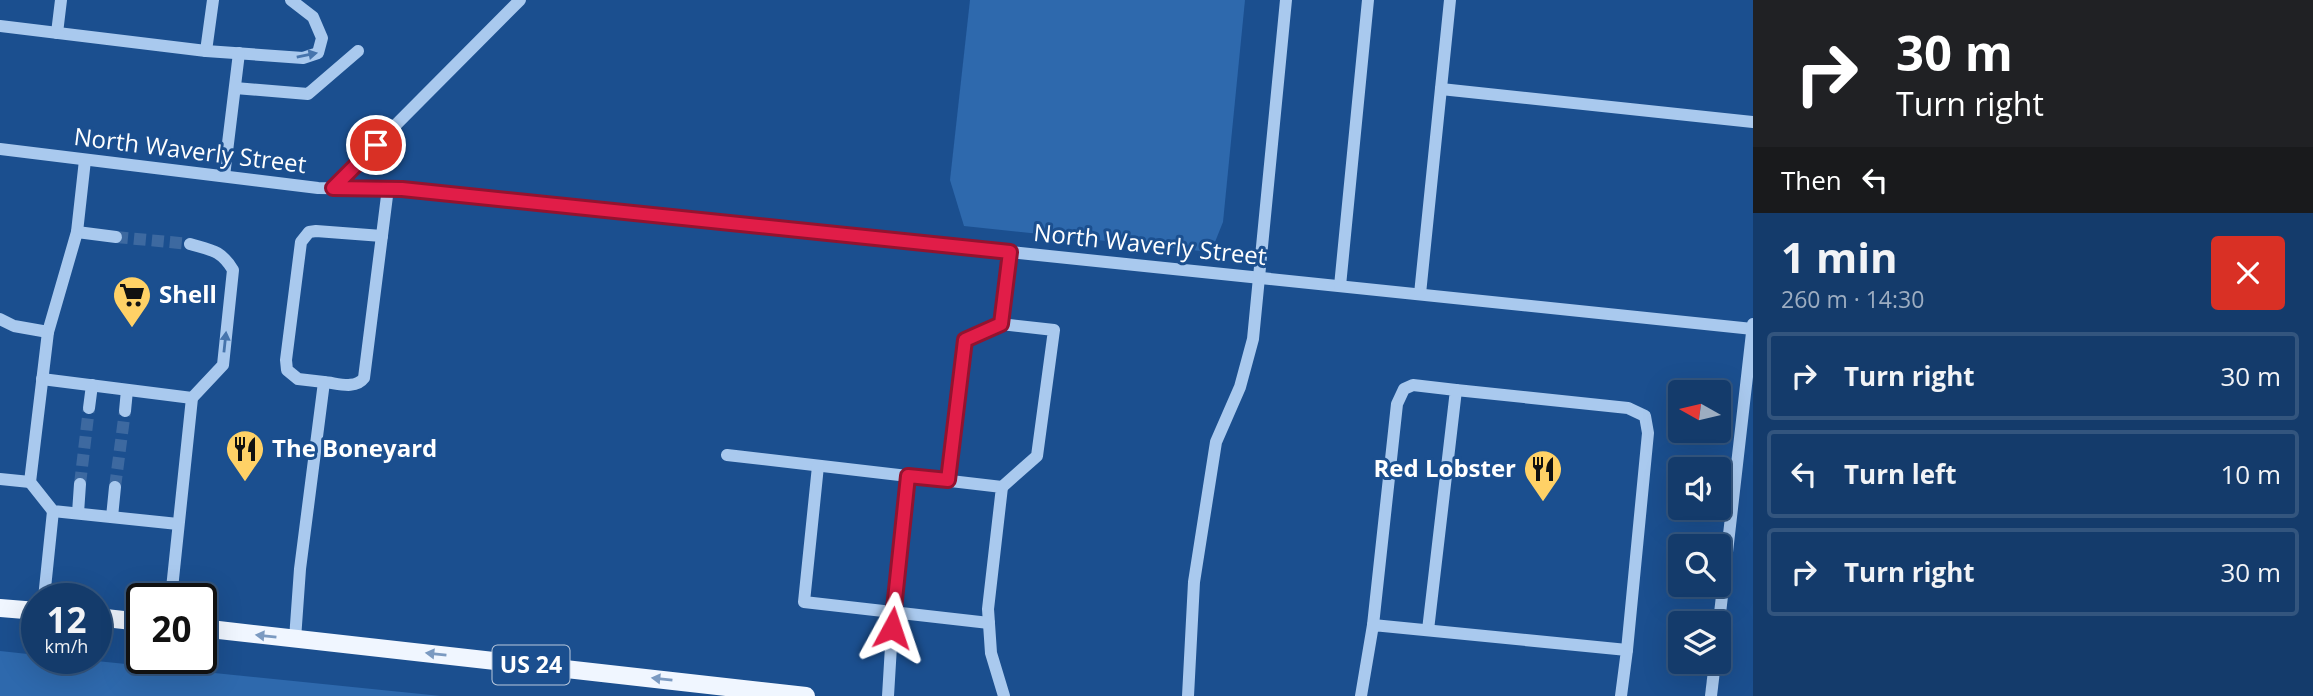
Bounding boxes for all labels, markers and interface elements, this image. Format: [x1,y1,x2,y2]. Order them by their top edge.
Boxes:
text: 30 m [1896,19,2013,85]
icon: right [1781,28,1872,119]
one-way arrow [296,49,318,60]
text: Turn right [1896,82,2044,125]
pin [346,115,406,175]
street label: North Waverly Street [72,119,308,180]
icon: arrive [357,126,395,164]
icon: left [1856,161,1894,199]
text: Then [1781,162,1842,198]
street label: North Waverly Street [1032,215,1268,272]
text: 1 min [1781,228,1898,285]
button: close [2211,236,2285,310]
supermarket icon: Shell [111,274,153,329]
place label: Shell [159,277,217,310]
text: 260 m · 14:30 [1781,283,1924,315]
one-way arrow [220,331,231,353]
icon: right [1785,357,1823,395]
text: Turn right [1844,358,1975,394]
text: 30 m [2220,358,2281,394]
north arrow [1668,380,1731,443]
map controls [1668,380,1731,674]
restaurant icon: The Boneyard [224,428,266,483]
place label: The Boneyard [272,431,437,464]
restaurant icon: Red Lobster [1522,448,1564,503]
place label: Red Lobster [1374,451,1516,484]
icon: left [1785,455,1823,493]
text: Turn left [1844,456,1956,492]
text: 10 m [2220,456,2281,492]
button: sound [1668,457,1731,520]
button: search [1668,534,1731,597]
icon: right [1785,553,1823,591]
text: Turn right [1844,554,1975,590]
text: 30 m [2220,554,2281,590]
speed limit sign: 20 [126,583,217,674]
position arrow [855,591,929,665]
text: 12 [46,596,87,643]
button: layers [1668,611,1731,674]
one-way arrow [255,630,277,641]
text: km/h [45,634,88,658]
road number: US 24 [492,646,570,684]
one-way arrow [425,649,447,660]
one-way arrow [651,673,673,684]

